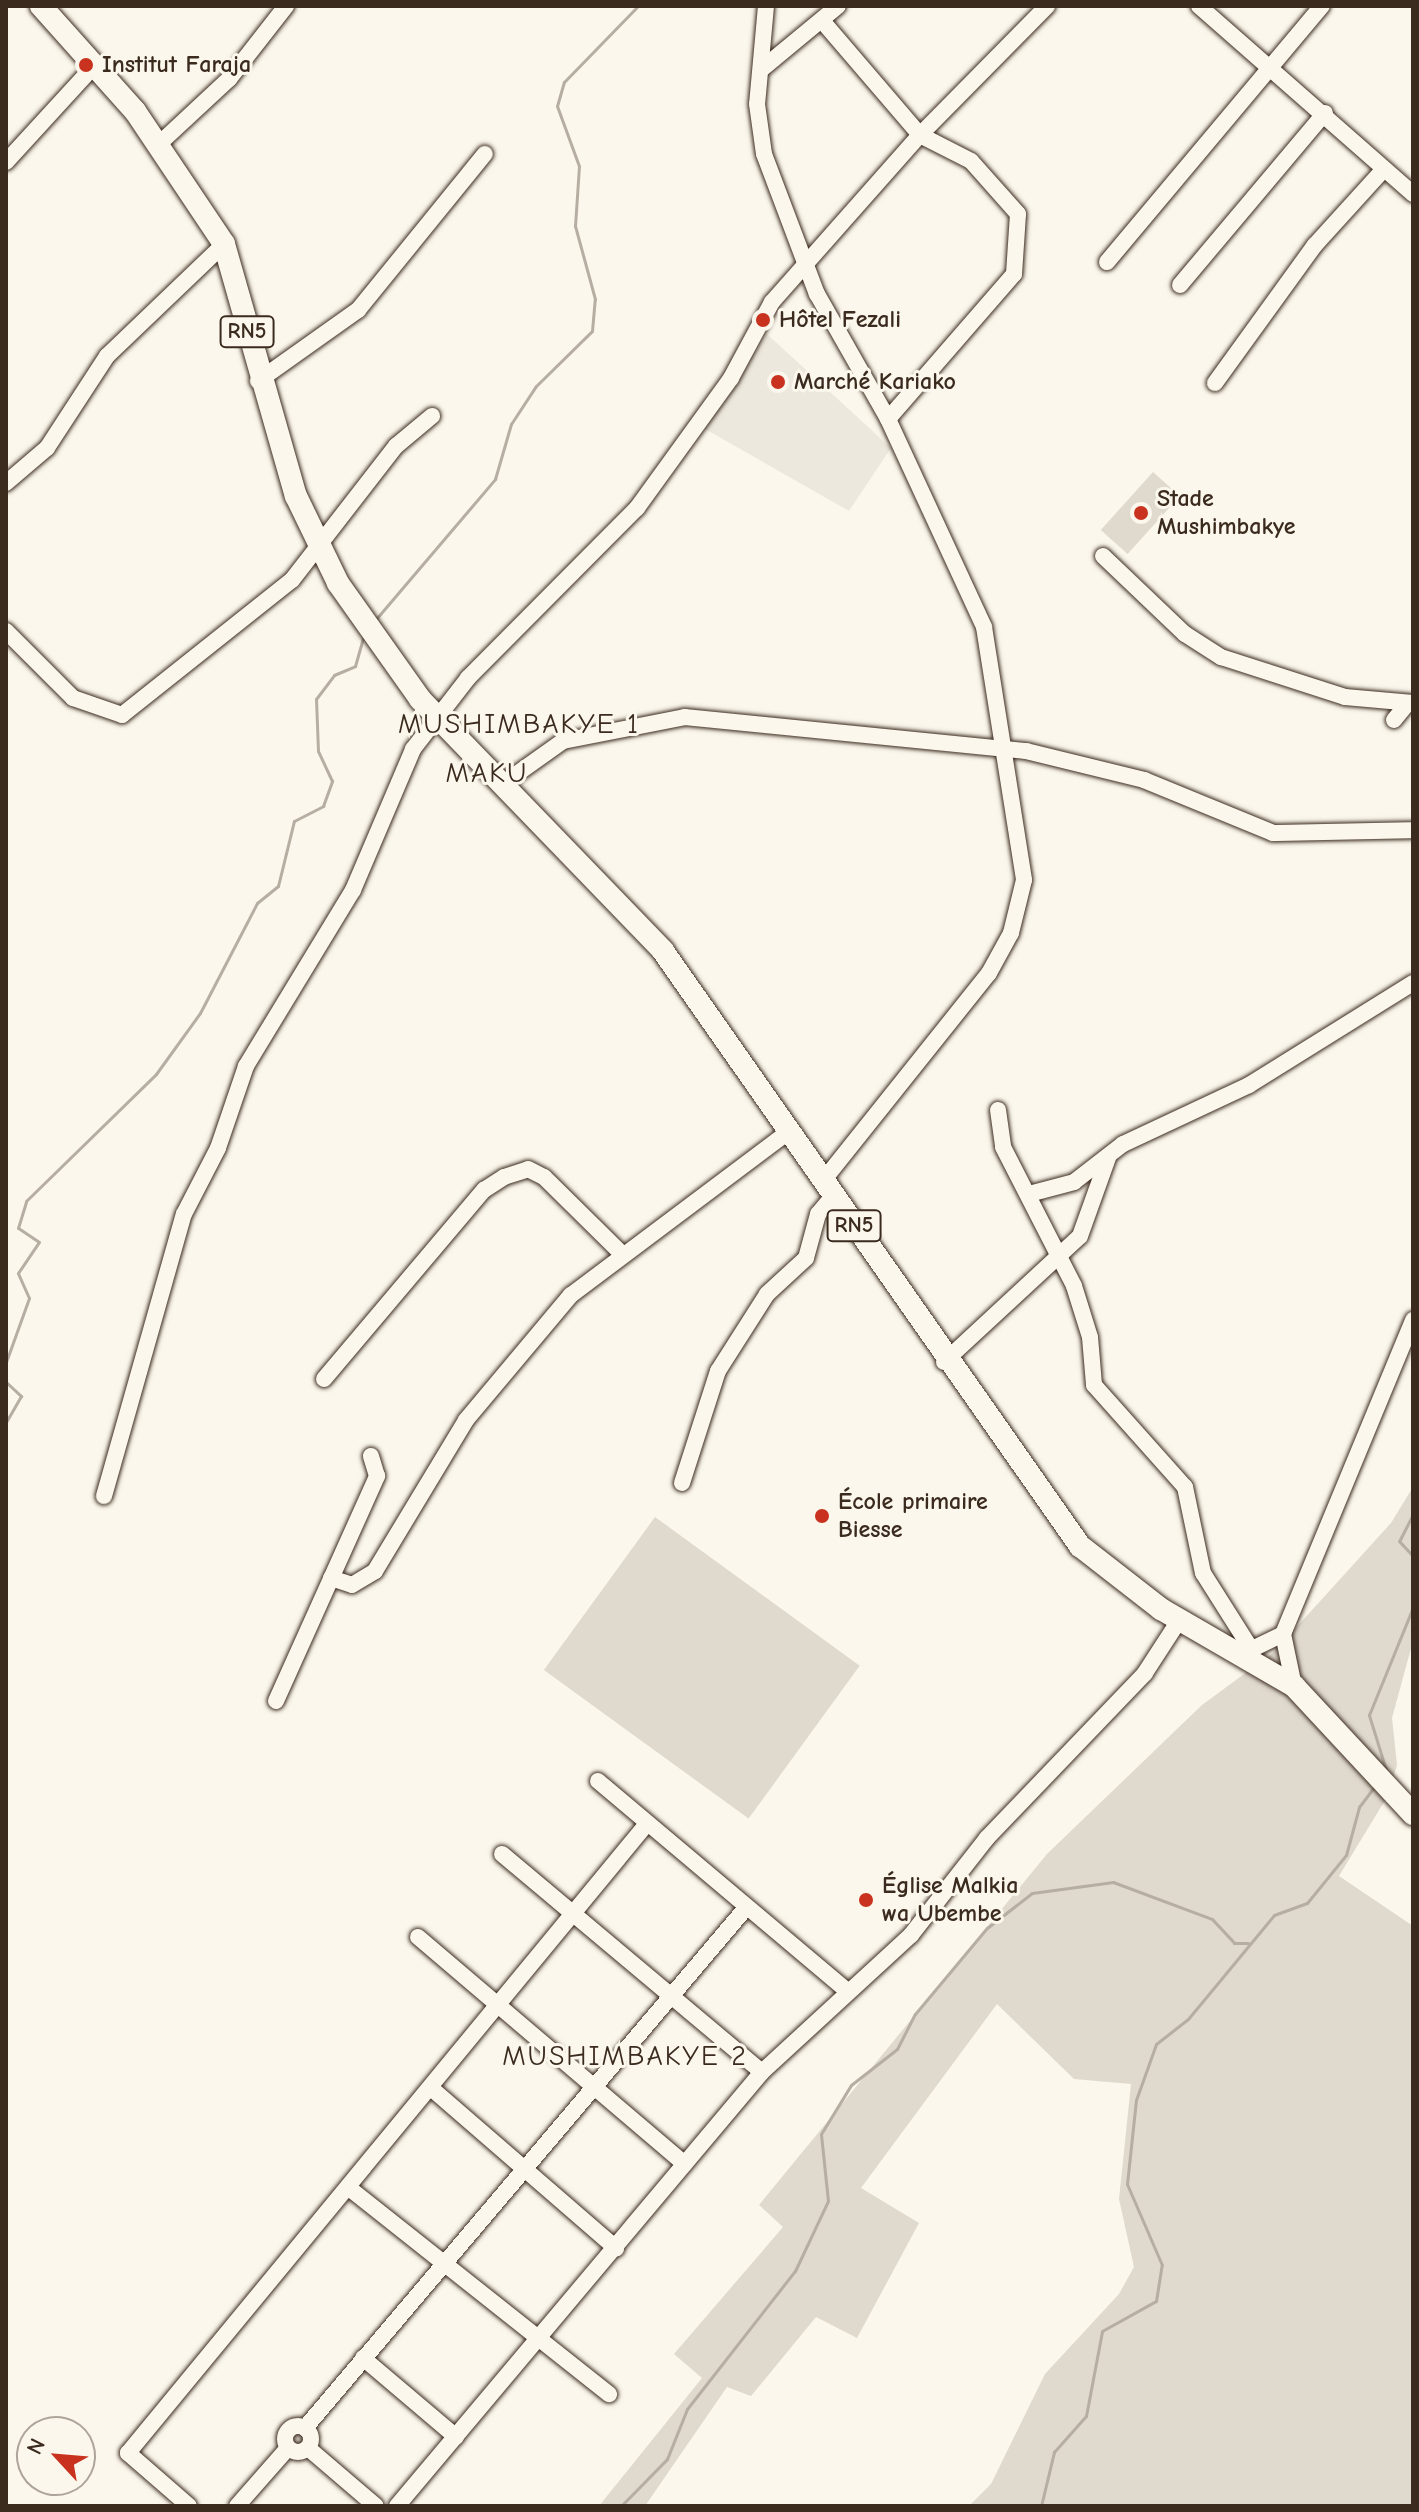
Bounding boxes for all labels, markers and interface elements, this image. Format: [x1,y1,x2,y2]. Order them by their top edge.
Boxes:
place label: Institut Faraja [102,51,251,79]
marker: Institut Faraja [77,56,95,74]
place label: Hôtel Fezali [779,306,901,334]
marker: Hôtel Fezali [754,311,772,329]
road number: RN5 [219,314,275,350]
place label: Marché Kariako [794,368,956,396]
marker: Marché Kariako [769,373,787,391]
place label: Stade Mushimbakye [1157,485,1295,541]
marker: Stade Mushimbakye [1132,504,1150,522]
district label: MUSHIMBAKYE 1 [398,707,640,741]
district label: MAKU [446,756,528,790]
road number: RN5 [826,1208,882,1244]
place label: École primaire Biesse [838,1488,988,1544]
marker: École primaire Biesse [813,1507,831,1525]
place label: Église Malkia wa Ubembe [882,1872,1018,1928]
marker: Église Malkia wa Ubembe [857,1891,875,1909]
district label: MUSHIMBAKYE 2 [502,2039,748,2073]
north arrow [16,2416,96,2496]
text: N [21,2434,51,2459]

